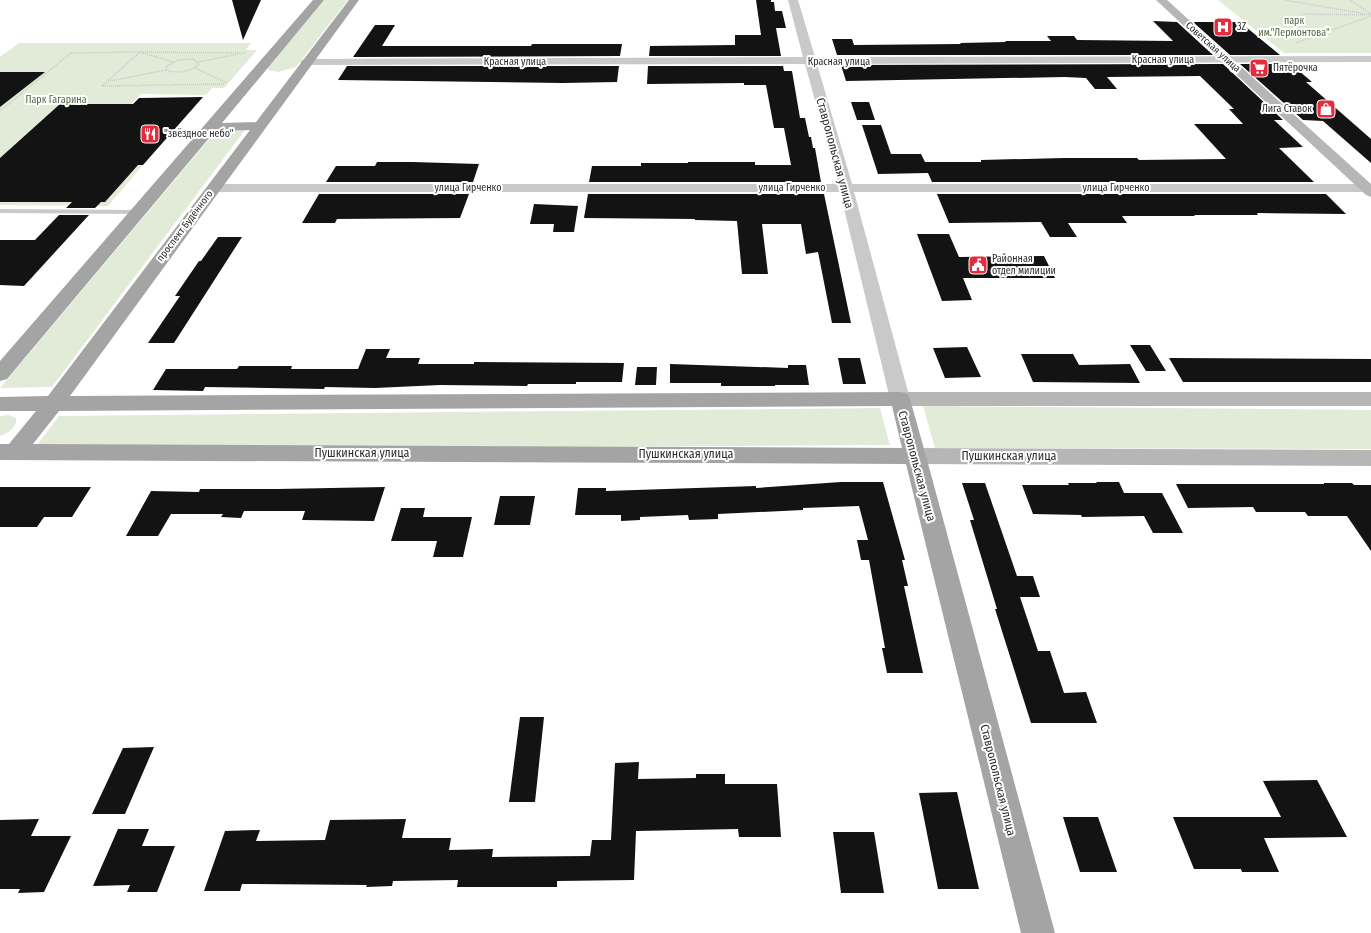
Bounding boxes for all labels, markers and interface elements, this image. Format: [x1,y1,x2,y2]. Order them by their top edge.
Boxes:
park label: парк им."Лермонтова" [1258,15,1330,39]
hospital icon: 3Z [1212,16,1234,38]
street label: Советская улица [1183,19,1243,75]
place label: 3Z [1237,21,1247,33]
street label: Красная улица [1132,54,1194,66]
street label: Красная улица [484,56,546,68]
street label: Красная улица [808,56,870,68]
supermarket icon: Пятёрочка [1248,57,1270,79]
place label: Пятёрочка [1273,62,1318,74]
park label: Парк Гагарина [25,94,87,106]
street label: Ставропольская улица [813,96,857,210]
shop icon: Лига Ставок [1315,98,1337,120]
place label: Лига Ставок [1262,103,1312,115]
restaurant icon: "звёздное небо" [139,123,161,145]
place label: "звёздное небо" [164,128,234,140]
street label: улица Гирченко [435,182,501,194]
street label: улица Гирченко [759,182,825,194]
street label: улица Гирченко [1083,182,1149,194]
street label: проспект Будённого [154,188,216,264]
place label: Районная отдел милиции [992,253,1056,277]
public building icon: Районная отдел милиции [967,254,989,276]
street label: Ставропольская улица [895,409,939,523]
street label: Пушкинская улица [315,446,410,460]
street label: Пушкинская улица [639,447,734,461]
street label: Пушкинская улица [962,449,1057,463]
street label: Ставропольская улица [977,723,1019,837]

